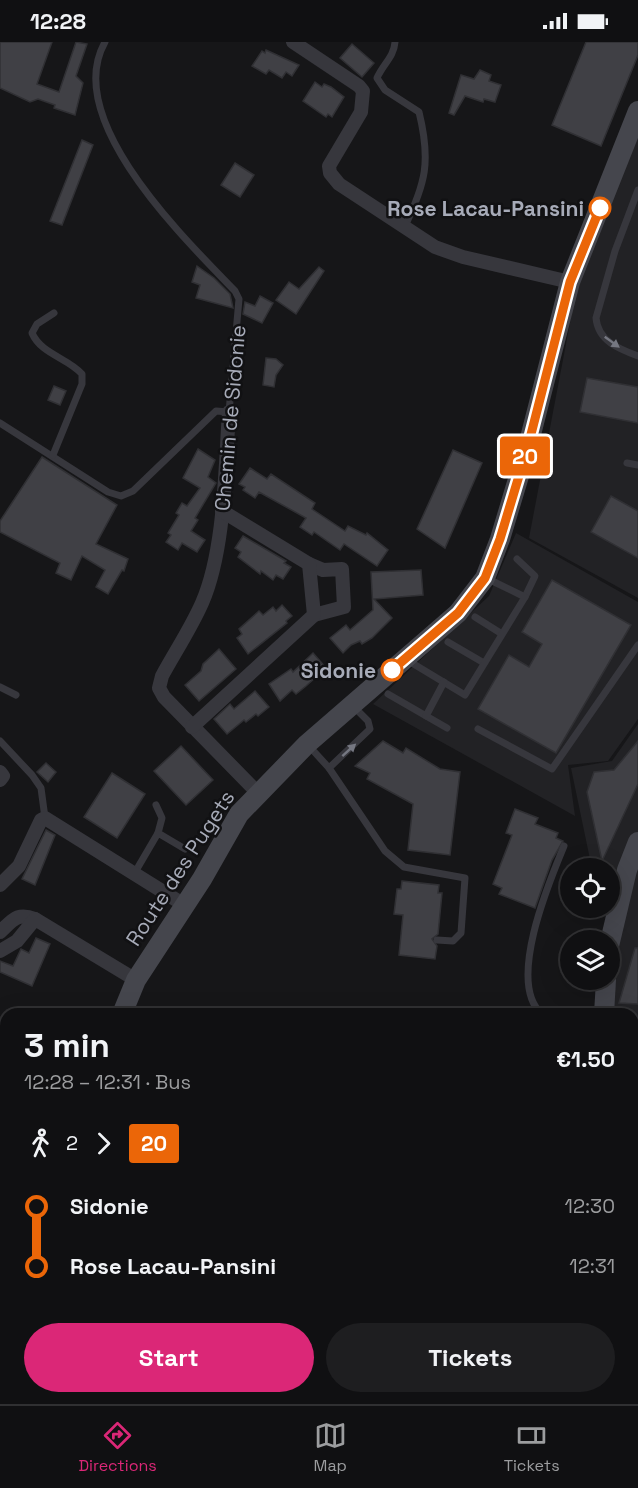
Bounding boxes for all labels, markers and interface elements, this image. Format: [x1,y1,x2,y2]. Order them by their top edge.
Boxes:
text: 12:28 [30,7,86,35]
place label: Rose Lacau-Pansini [387,195,584,222]
marker: Rose Lacau-Pansini [589,197,611,219]
street label: Chemin de Sidonie [208,324,252,512]
one-way arrow [603,336,619,348]
line badge: 20 [498,436,552,476]
text: 20 [512,443,538,470]
place label: Sidonie [301,657,376,684]
marker: Sidonie [381,659,403,681]
one-way arrow [341,744,356,757]
street label: Route des Pugets [120,785,240,951]
map controls [560,858,620,990]
button: locate [560,858,620,918]
button: layers [560,930,620,990]
text: 3 min [24,1025,110,1067]
text: €1.50 [556,1045,615,1073]
text: 12:28 – 12:31 · Bus [24,1069,191,1095]
icon: walk [24,1127,57,1160]
icon: forward [87,1127,120,1160]
text: 2 [66,1130,78,1156]
text: 20 [141,1130,167,1157]
text: Sidonie [70,1192,149,1220]
text: 12:30 [565,1193,615,1219]
text: Rose Lacau-Pansini [70,1252,276,1280]
text: 12:31 [569,1253,615,1279]
button: Start [24,1323,314,1392]
button: Tickets [326,1323,615,1392]
tab: Directions [78,1419,157,1476]
tab: Map [314,1419,347,1476]
tab: Tickets [504,1419,560,1476]

